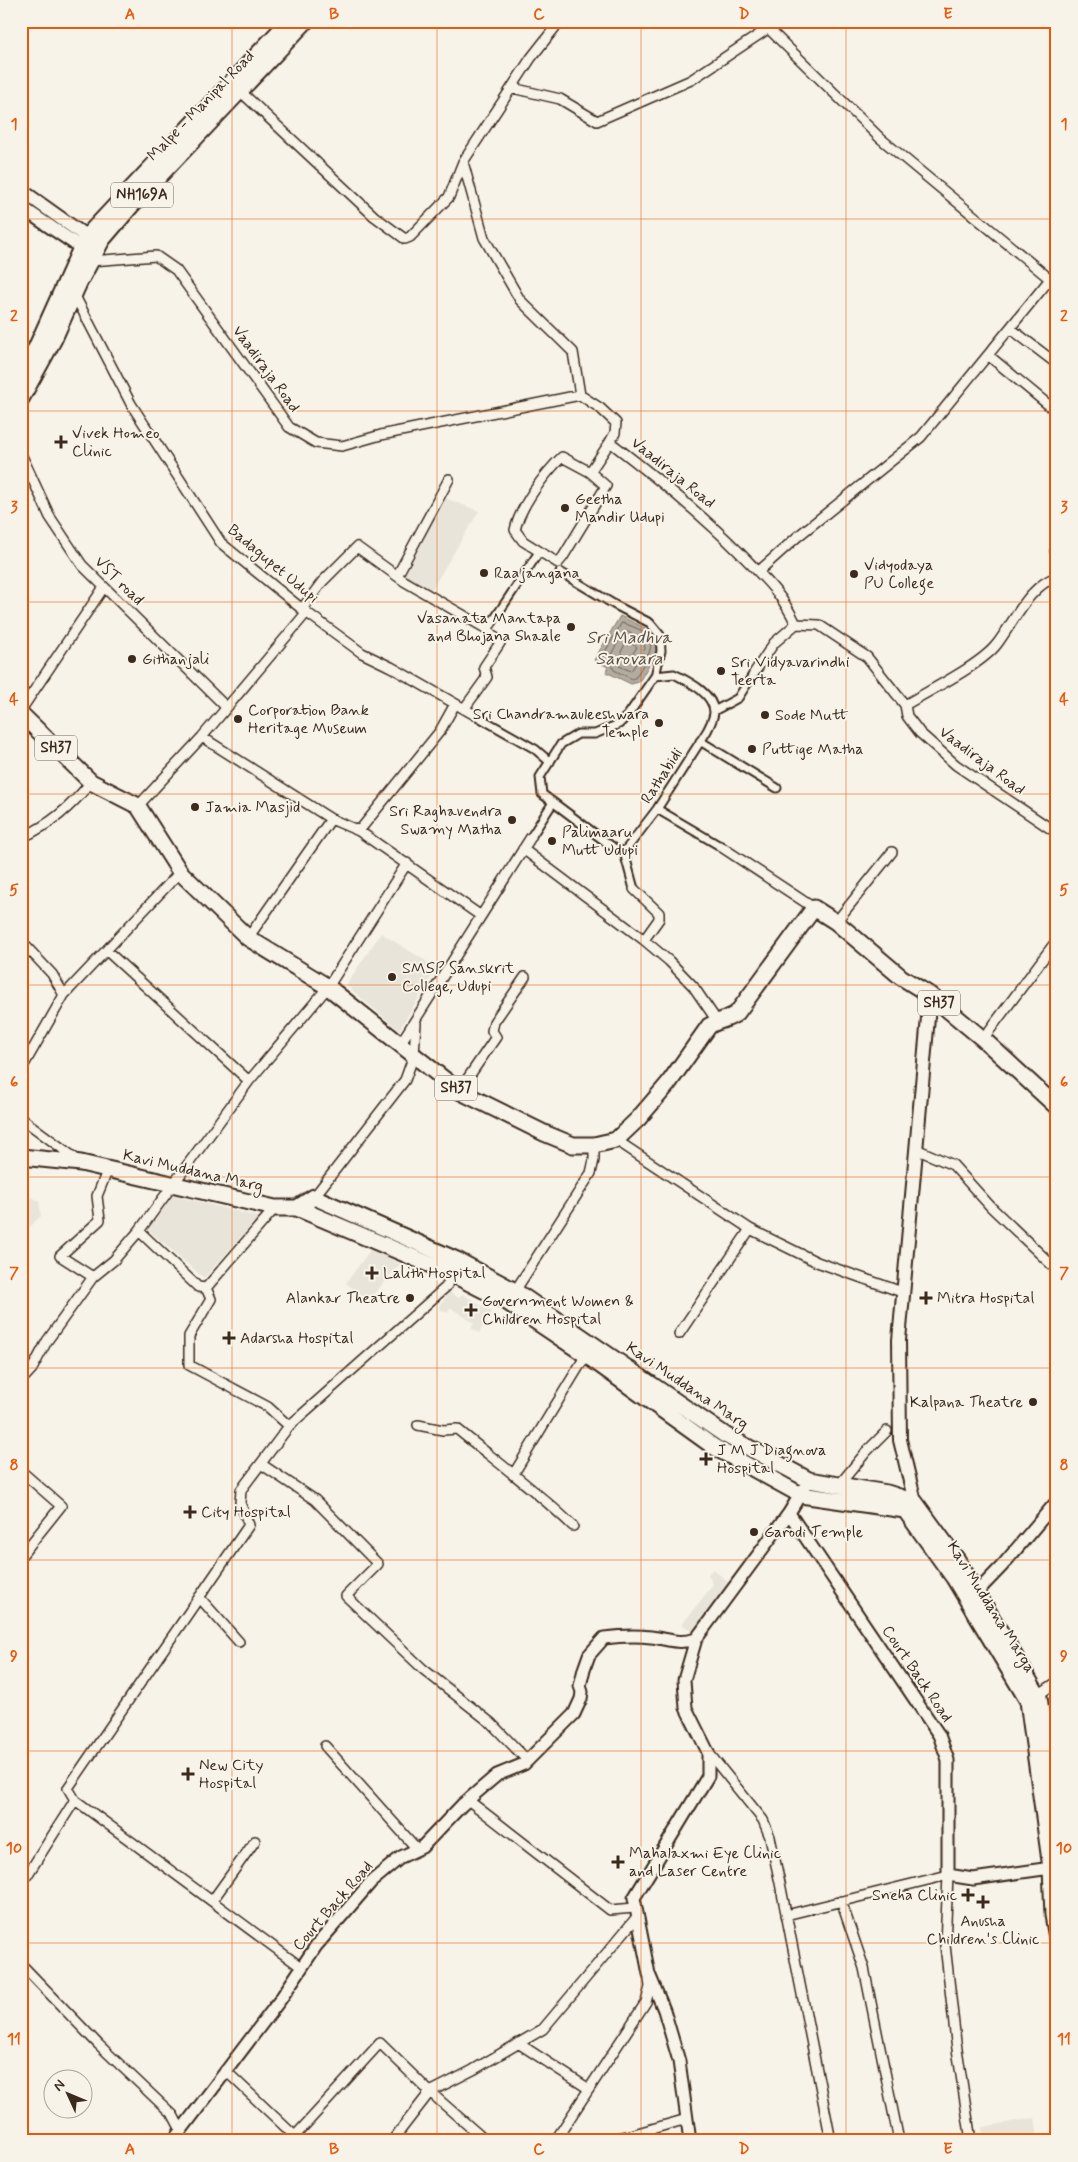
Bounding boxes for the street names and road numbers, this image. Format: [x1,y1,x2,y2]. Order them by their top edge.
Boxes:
street label: Malpe - Manipal Road [143,46,259,166]
road number: NH169A [111,182,173,208]
street label: Vaadiraja Road [227,321,305,417]
street label: Vaadiraja Road [627,433,719,513]
street label: Badagupet Udupi [222,520,323,609]
street label: VST road [90,552,148,610]
street label: Vaadiraja Road [935,722,1029,800]
road number: SH37 [35,736,77,760]
street label: Rathabidi [636,744,688,808]
road number: SH37 [918,990,960,1016]
road number: SH37 [435,1076,477,1100]
street label: Kavi Muddana Marg [121,1145,265,1198]
street label: Kavi Muddana Marg [621,1337,752,1436]
street label: Kavi Muddana Marga [941,1537,1040,1677]
street label: Court Back Road [877,1621,957,1727]
street label: Court Back Road [288,1857,378,1955]

